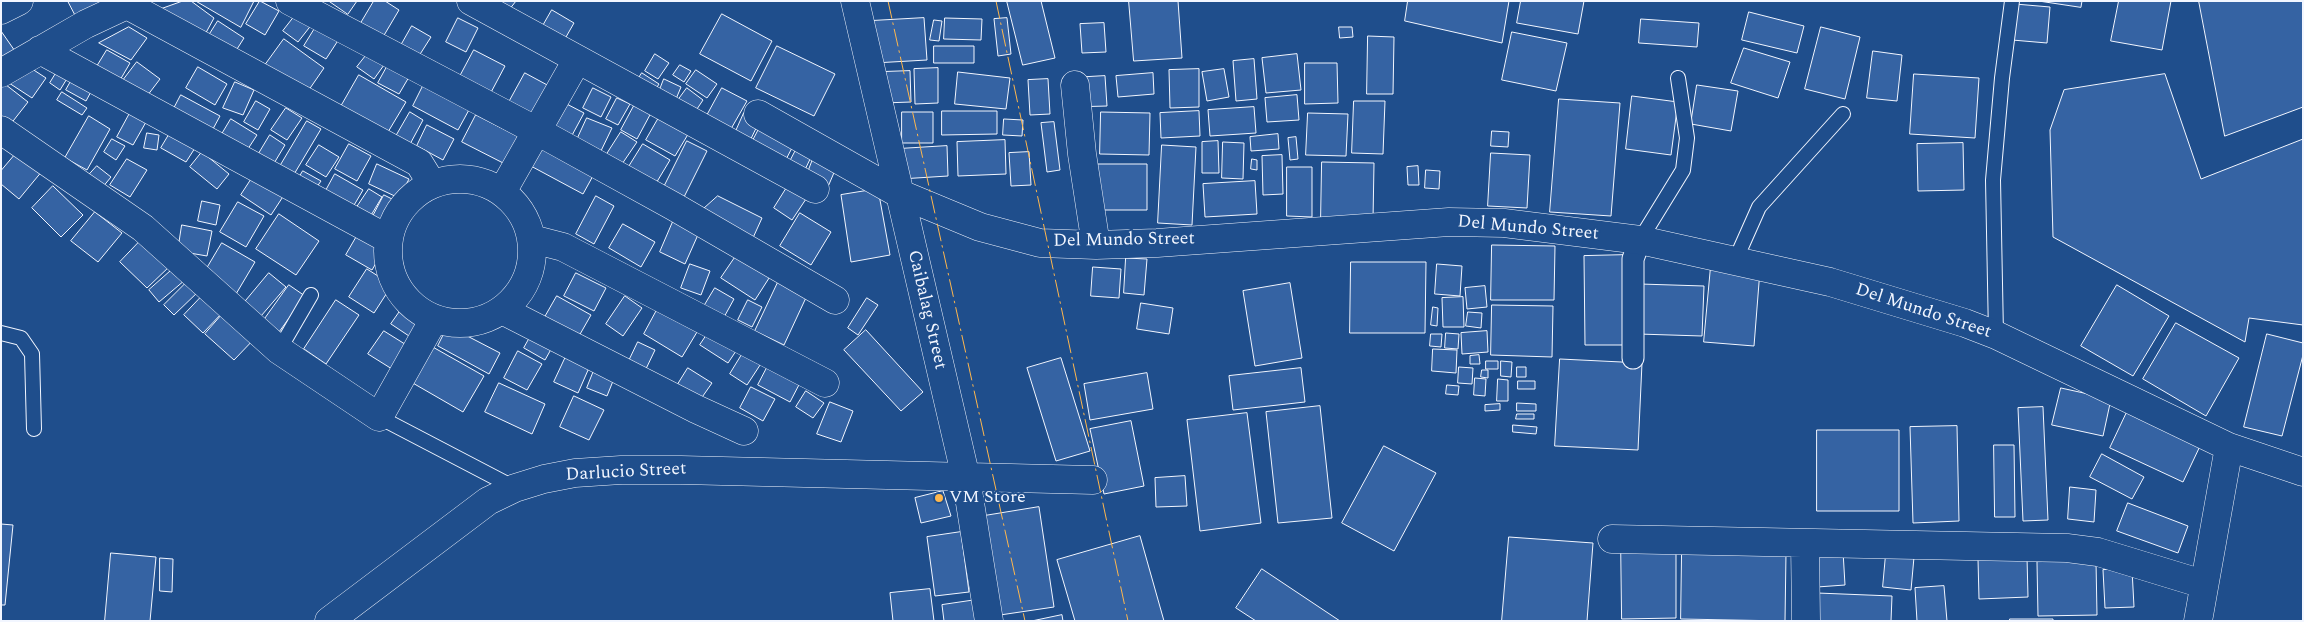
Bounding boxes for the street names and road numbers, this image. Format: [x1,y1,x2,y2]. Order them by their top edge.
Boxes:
street label: Del Mundo Street [1456,212,1600,246]
street label: Del Mundo Street [1053,229,1195,253]
street label: Caibalag Street [902,248,950,372]
street label: Del Mundo Street [1852,280,1994,344]
street label: Darlucio Street [565,459,687,487]

